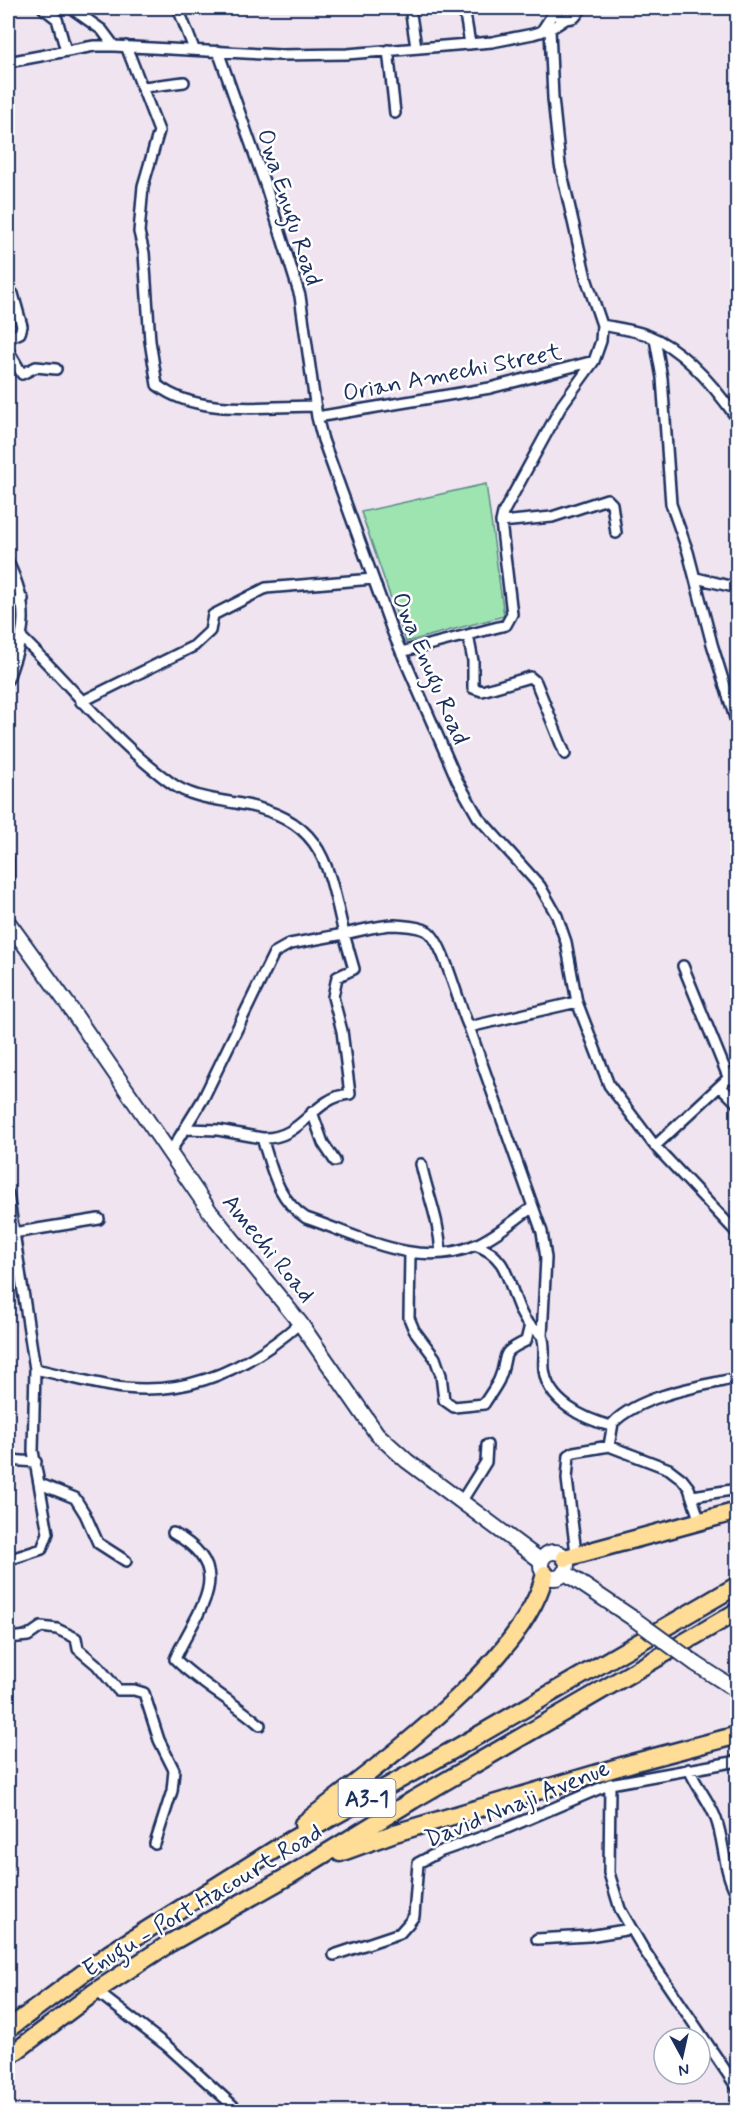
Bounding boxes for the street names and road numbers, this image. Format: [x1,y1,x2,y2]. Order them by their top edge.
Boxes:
street label: Owa Enugu Road [246,125,328,291]
street label: Orian Amechi Street [340,337,564,410]
street label: Owa Enugu Road [381,588,476,751]
street label: Amechi Road [214,1188,321,1310]
street label: David Nnaji Avenue [420,1753,615,1856]
road number: A3-1 [338,1779,395,1817]
street label: Enugu - Port Hacourt Road [77,1817,330,1988]

